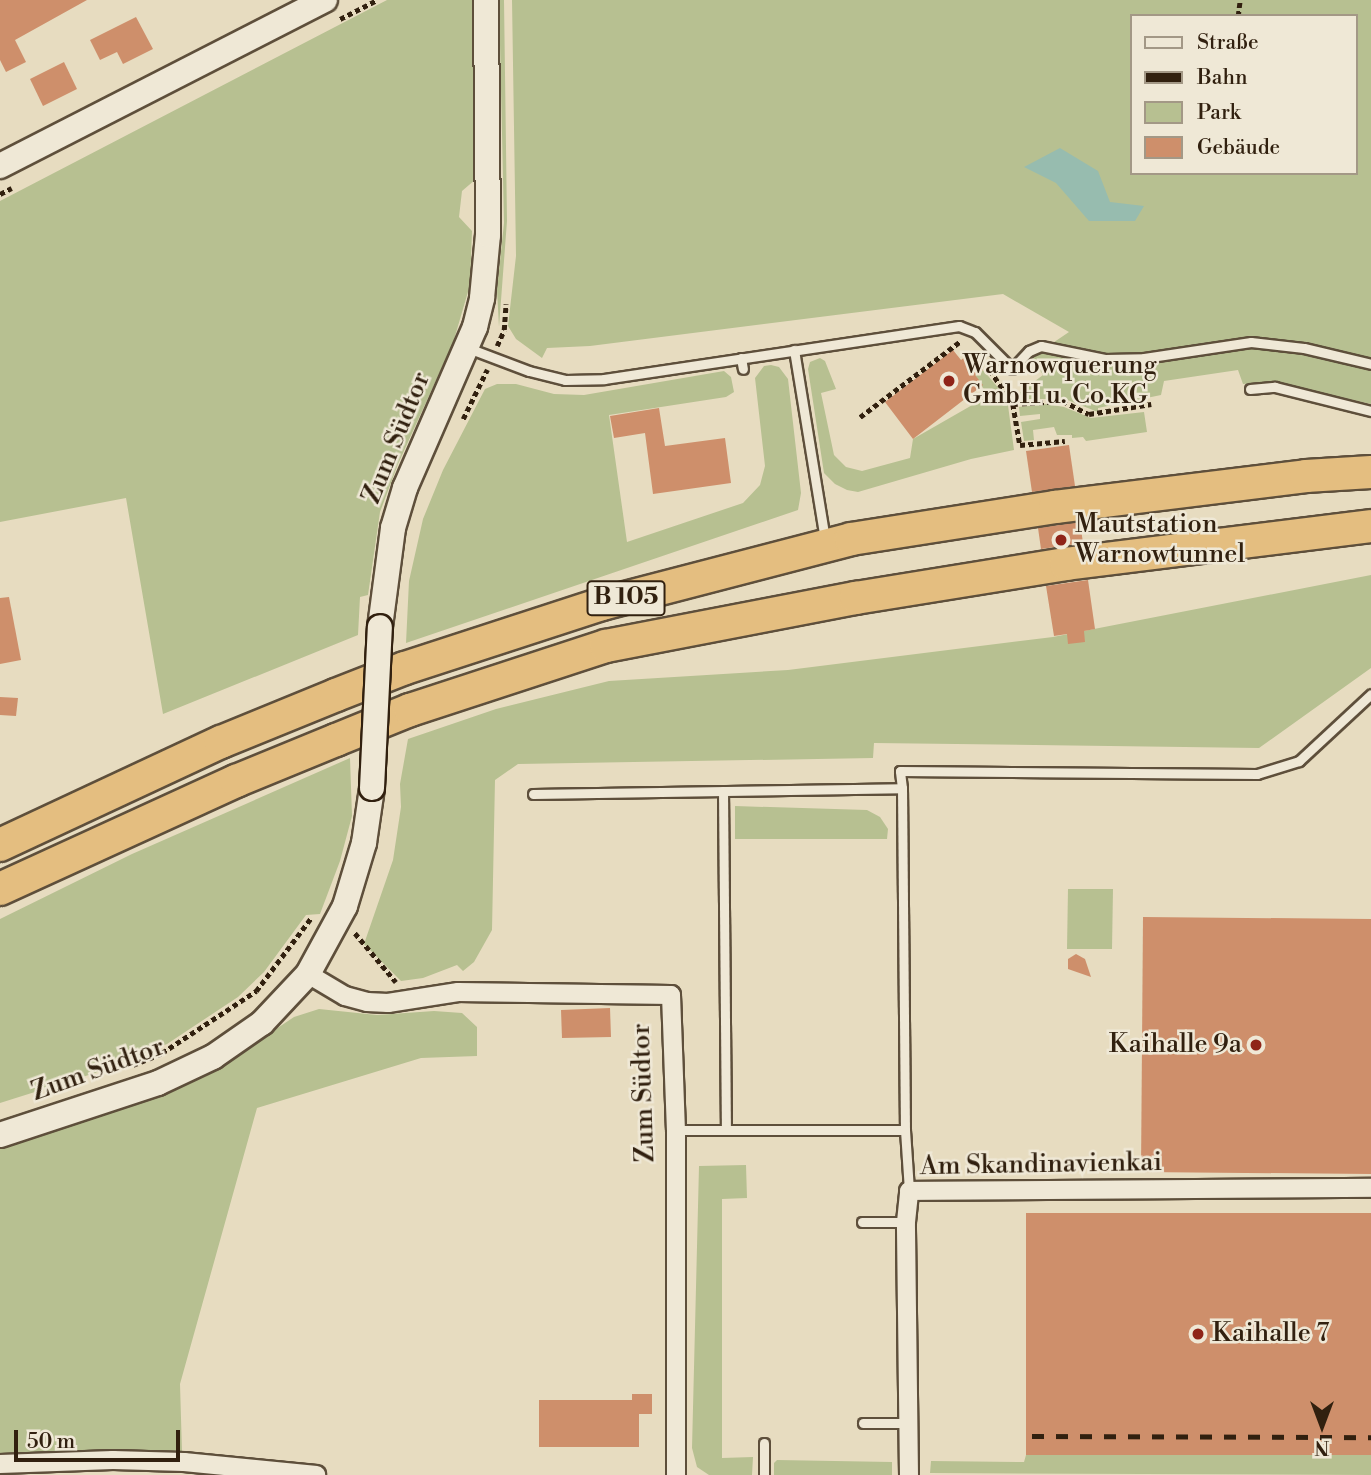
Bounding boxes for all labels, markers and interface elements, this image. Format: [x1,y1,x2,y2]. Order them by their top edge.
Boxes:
legend [1130,14,1357,175]
text: Straße [1197,30,1259,56]
text: Bahn [1197,65,1247,91]
text: Park [1197,100,1241,126]
text: Gebäude [1197,135,1280,161]
place label: Warnowquerung GmbH u. Co.KG [963,350,1157,412]
street label: Zum Südtor [356,368,438,508]
marker: Warnowquerung GmbH u. Co.KG [941,373,957,389]
place label: Mautstation Warnowtunnel [1075,509,1245,570]
marker: Mautstation Warnowtunnel [1053,532,1069,548]
road number: B 105 [586,578,666,618]
street label: Zum Südtor [626,1023,662,1163]
place label: Kaihalle 9a [1109,1029,1242,1061]
street label: Zum Südtor [27,1032,169,1108]
marker: Kaihalle 9a [1248,1037,1264,1053]
street label: Am Skandinavienkai [920,1147,1162,1183]
place label: Kaihalle 7 [1212,1318,1329,1350]
marker: Kaihalle 7 [1190,1326,1206,1342]
north arrow [1287,1391,1357,1461]
scale bar [18,1416,184,1460]
text: 50 m [27,1429,75,1455]
text: N [1314,1435,1330,1459]

